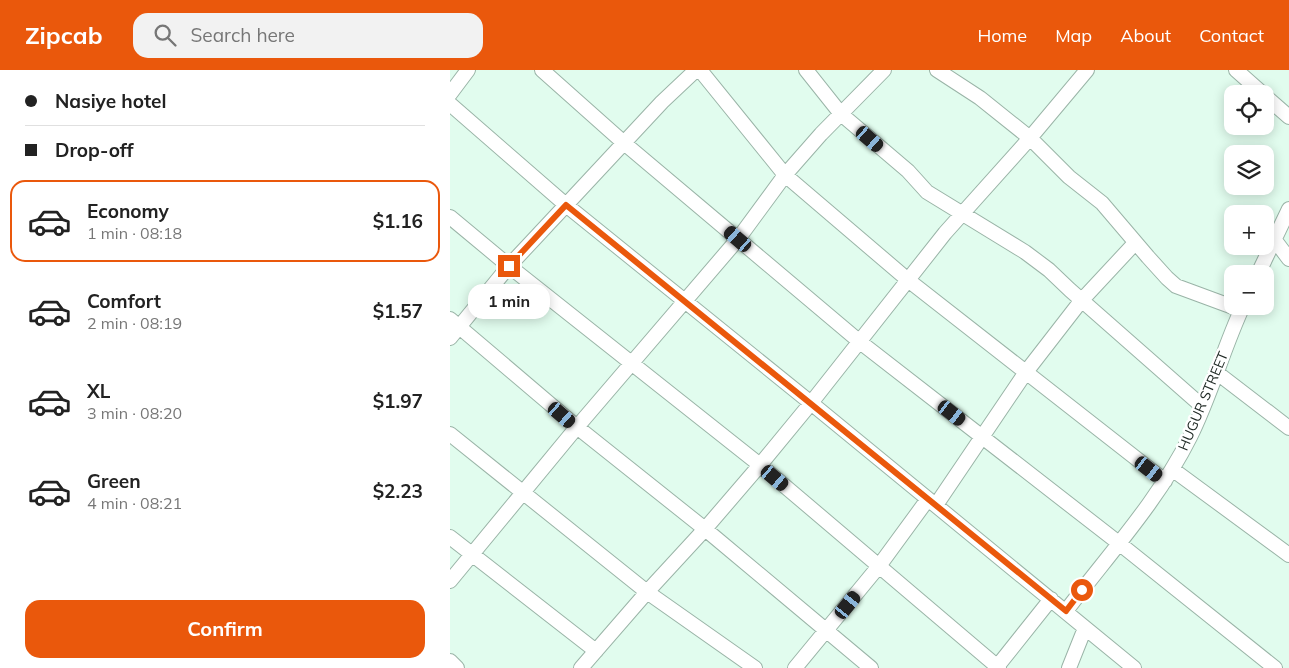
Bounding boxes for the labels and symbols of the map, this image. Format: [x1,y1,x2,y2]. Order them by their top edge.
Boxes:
car [853,123,886,155]
car [721,223,754,255]
route end [498,255,520,277]
callout: 1 min [468,284,550,318]
street label: HUGUR STREET [1174,348,1232,453]
car [935,398,968,428]
car [545,399,578,431]
car [1132,454,1165,484]
car [758,463,791,493]
route start [1071,579,1093,601]
car [832,589,863,621]

